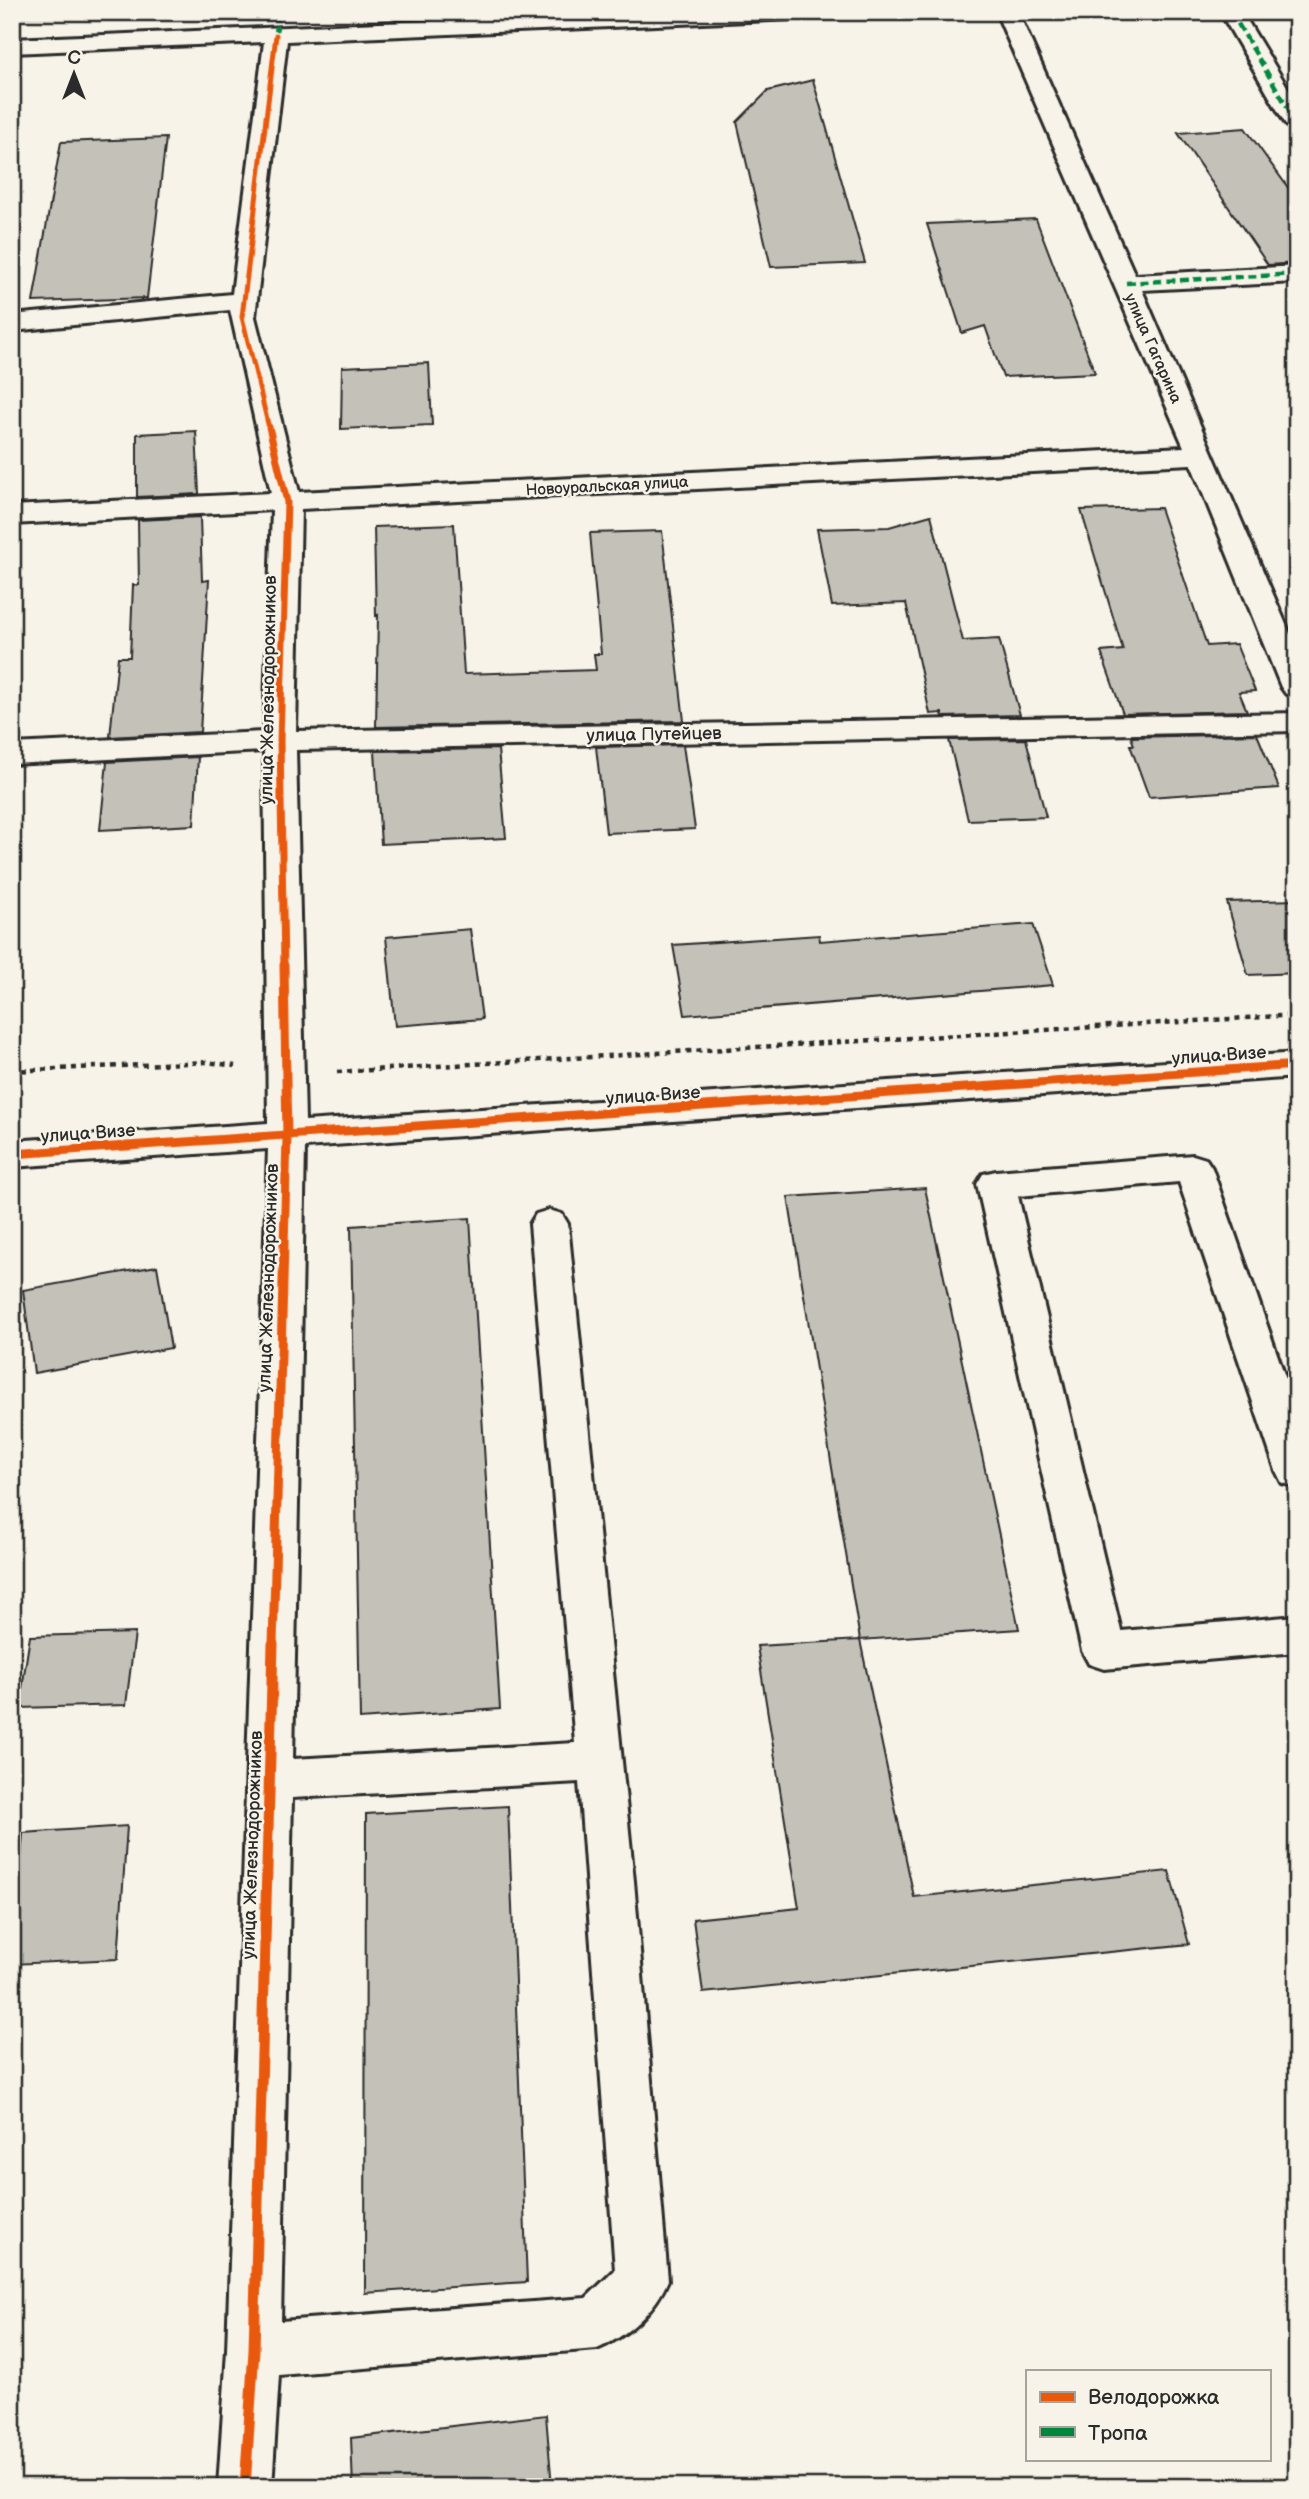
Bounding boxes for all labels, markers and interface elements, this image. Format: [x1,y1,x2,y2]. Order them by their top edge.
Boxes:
north arrow [38,38,108,108]
text: С [67,47,81,70]
street label: улица Гагарина [1120,291,1186,407]
street label: Новоуральская улица [525,473,689,500]
street label: улица Железнодорожников [256,575,281,805]
street label: улица Путейцев [586,723,722,746]
street label: улица Визе [1171,1042,1267,1069]
street label: улица Визе [605,1082,701,1109]
street label: улица Визе [40,1120,136,1147]
street label: улица Железнодорожников [254,1163,283,1393]
street label: улица Железнодорожников [238,1730,267,1960]
legend [1026,2370,1270,2460]
text: Велодорожка [1088,2385,1220,2410]
text: Тропа [1088,2421,1148,2446]

